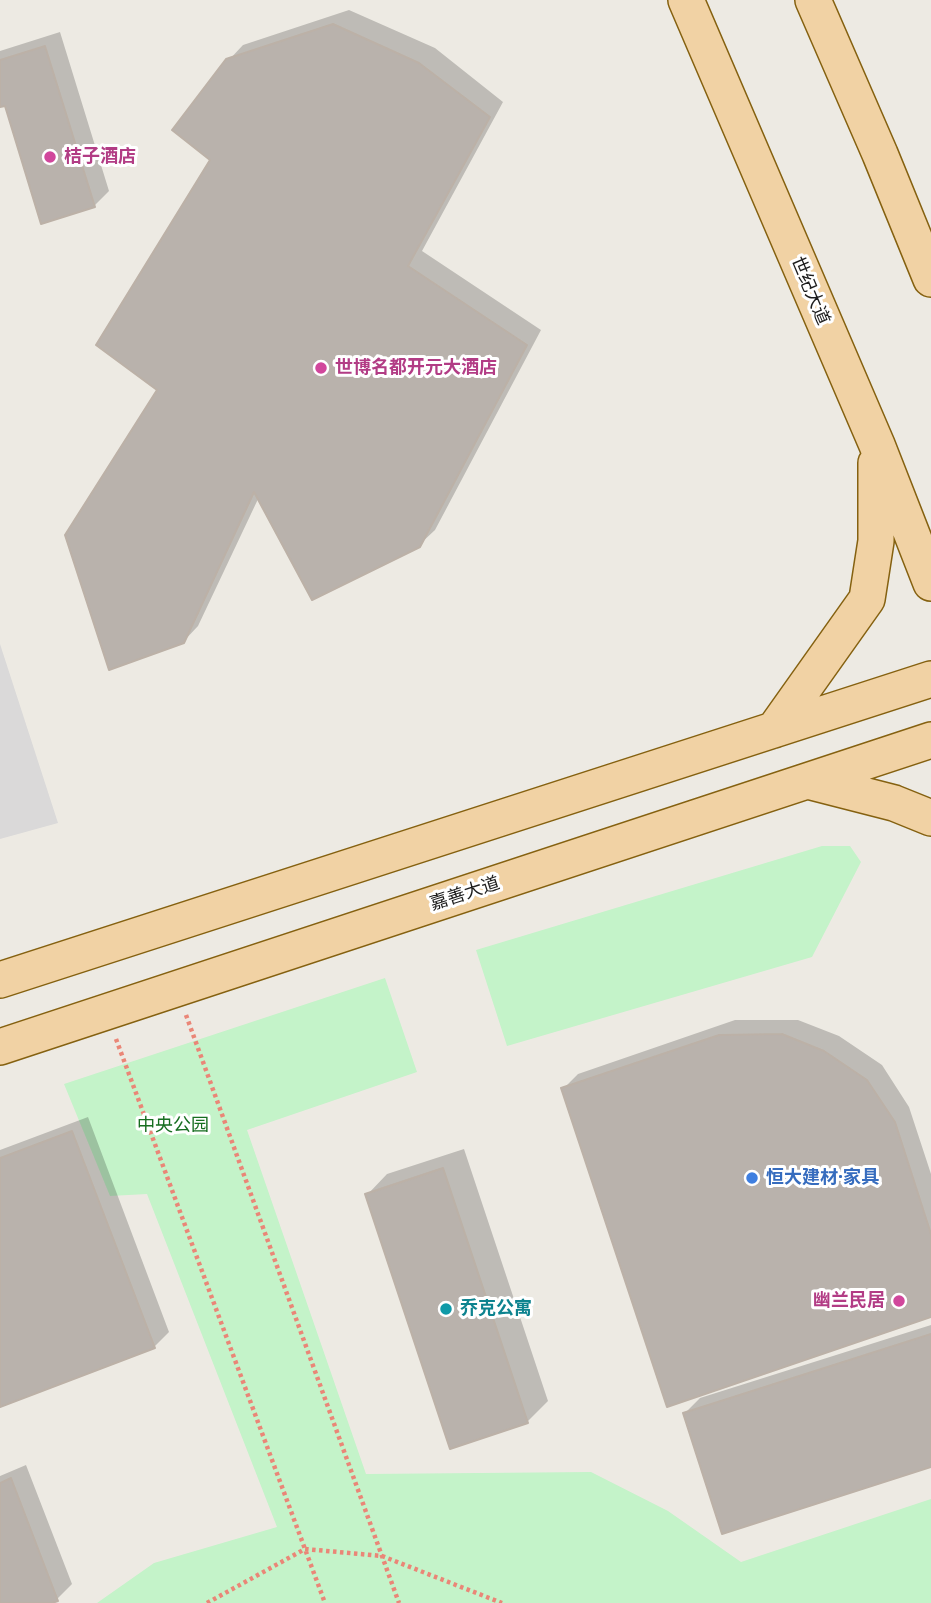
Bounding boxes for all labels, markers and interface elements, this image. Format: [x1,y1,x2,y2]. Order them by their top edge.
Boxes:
place label: 桔子酒店 [64,146,136,168]
marker: 桔子酒店 [42,149,58,165]
street label: 世纪大道 [786,254,834,328]
place label: 世博名都开元大酒店 [335,357,497,379]
marker: 世博名都开元大酒店 [313,360,329,376]
street label: 嘉善大道 [427,873,503,915]
park label: 中央公园 [137,1115,209,1137]
place label: 恒大建材·家具 [766,1167,879,1189]
marker: 恒大建材·家具 [744,1170,760,1186]
place label: 幽兰民居 [813,1290,885,1312]
marker: 幽兰民居 [891,1293,907,1309]
place label: 乔克公寓 [460,1298,532,1320]
marker: 乔克公寓 [438,1301,454,1317]

